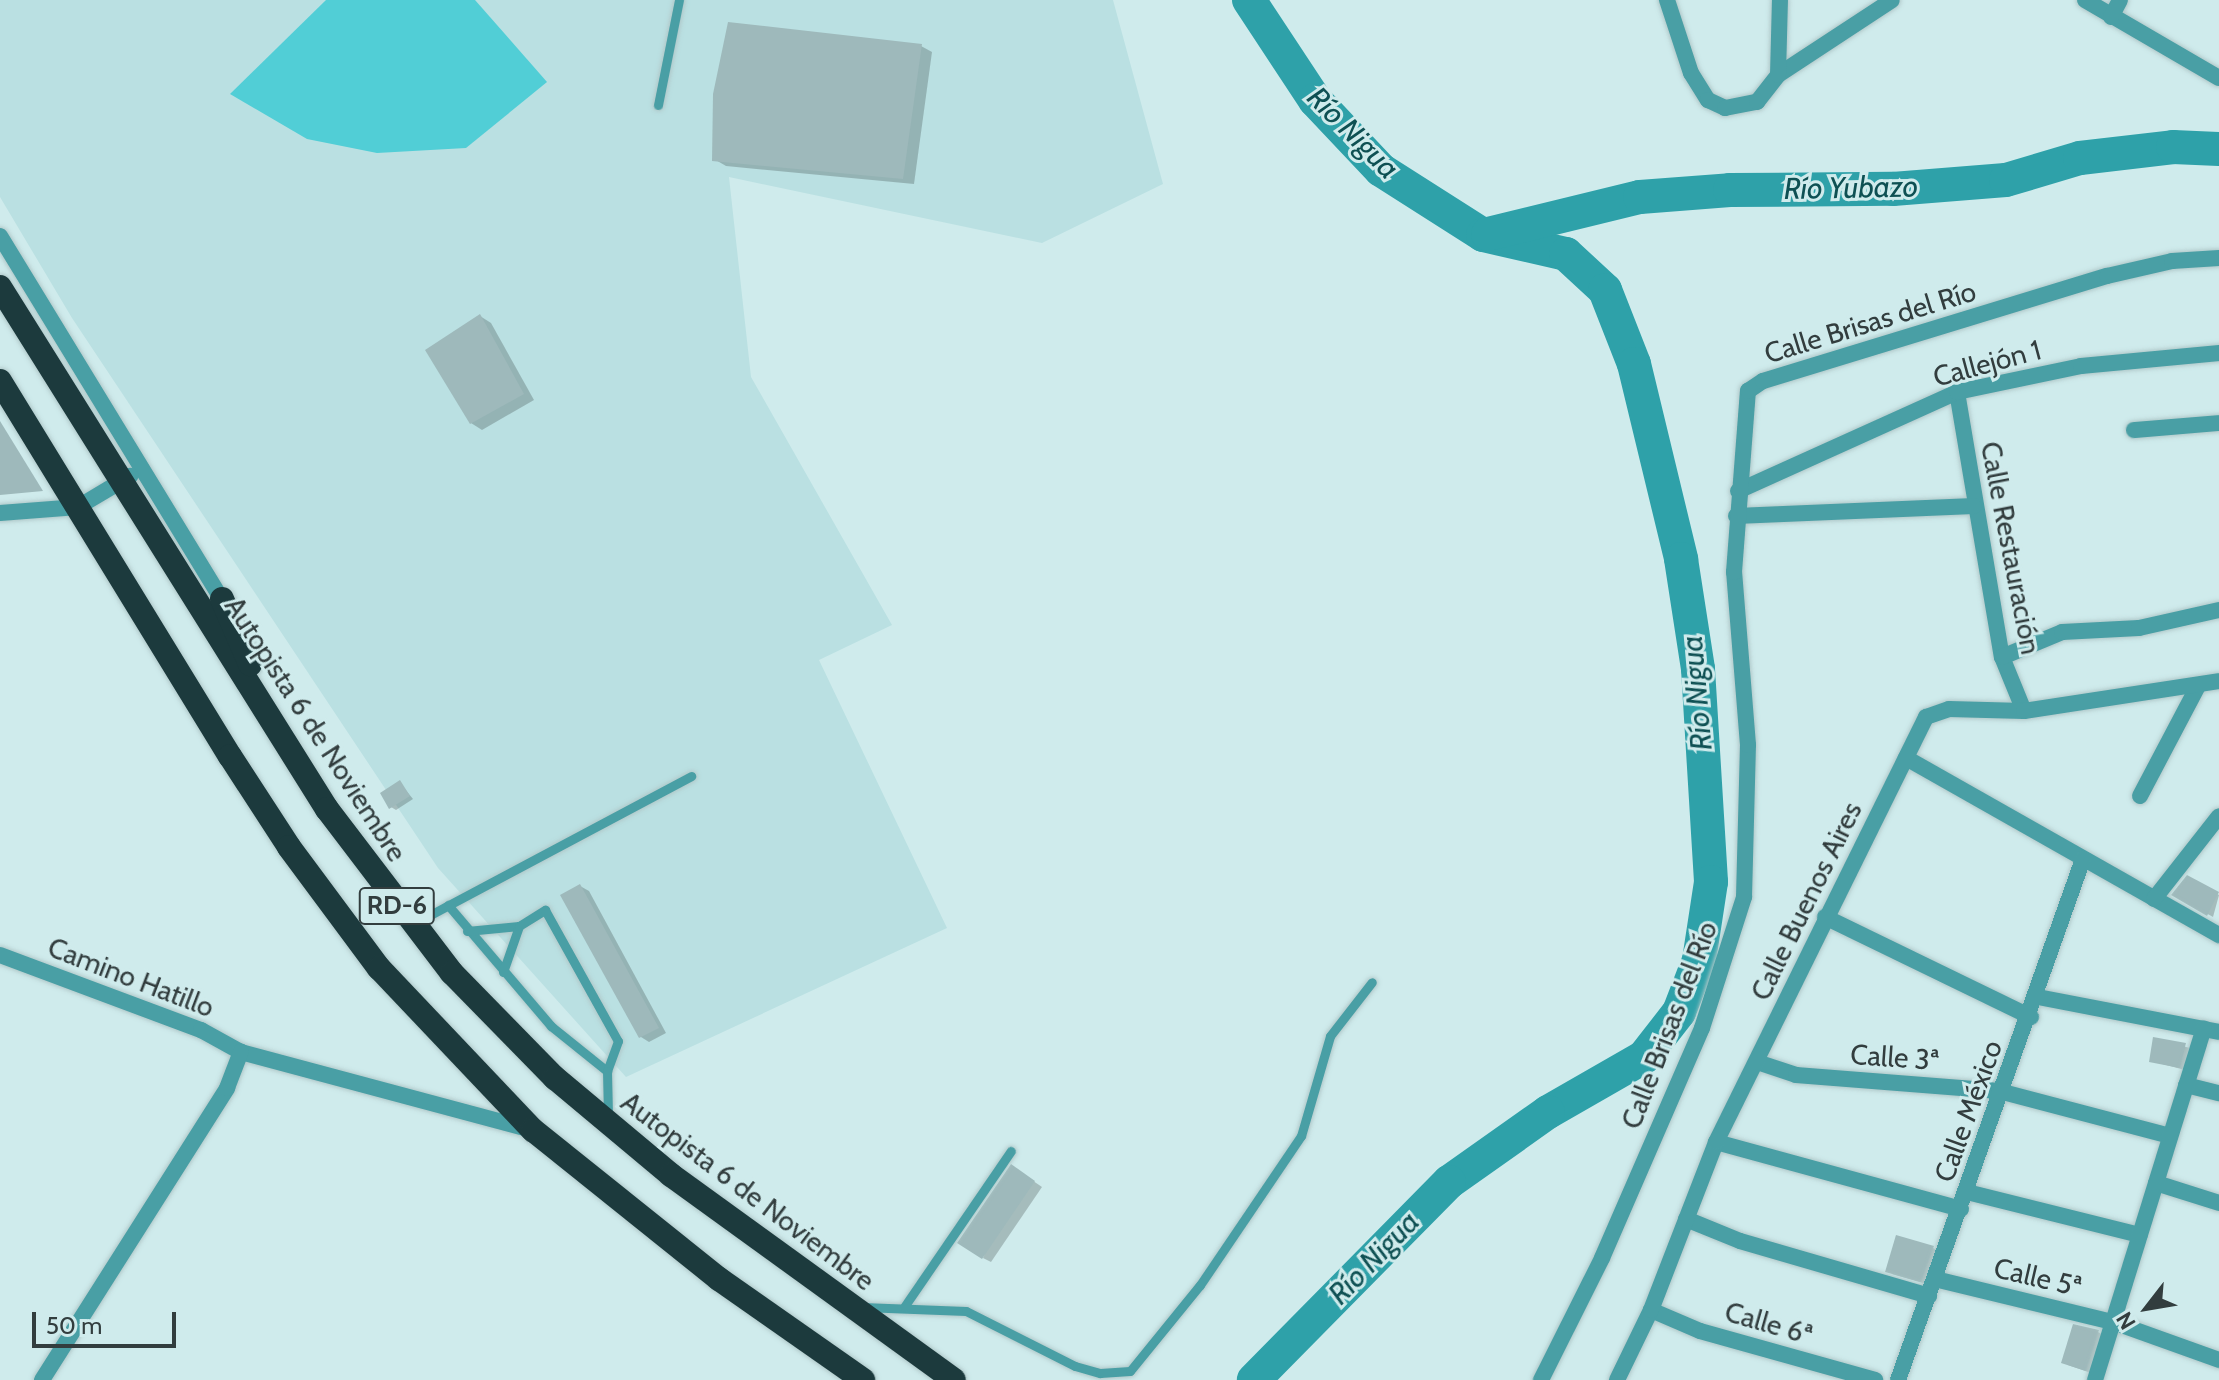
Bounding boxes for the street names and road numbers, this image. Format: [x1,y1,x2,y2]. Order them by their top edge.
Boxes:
street label: Calle Brisas del Río [1760,274,1980,370]
street label: Callejón 1 [1929,332,2045,394]
street label: Calle Restauración [1974,439,2048,657]
street label: Autopista 6 de Noviembre [218,591,414,867]
street label: Calle Buenos Aires [1743,796,1869,1006]
road number: RD-6 [357,884,437,928]
street label: Calle Brisas del Río [1614,917,1724,1133]
street label: Camino Hatillo [43,930,219,1024]
street label: Calle México [1927,1036,2009,1186]
street label: Calle 3ª [1849,1037,1941,1077]
street label: Autopista 6 de Noviembre [615,1085,881,1297]
street label: Calle 5ª [1991,1251,2085,1303]
street label: Calle 6ª [1721,1294,1817,1352]

